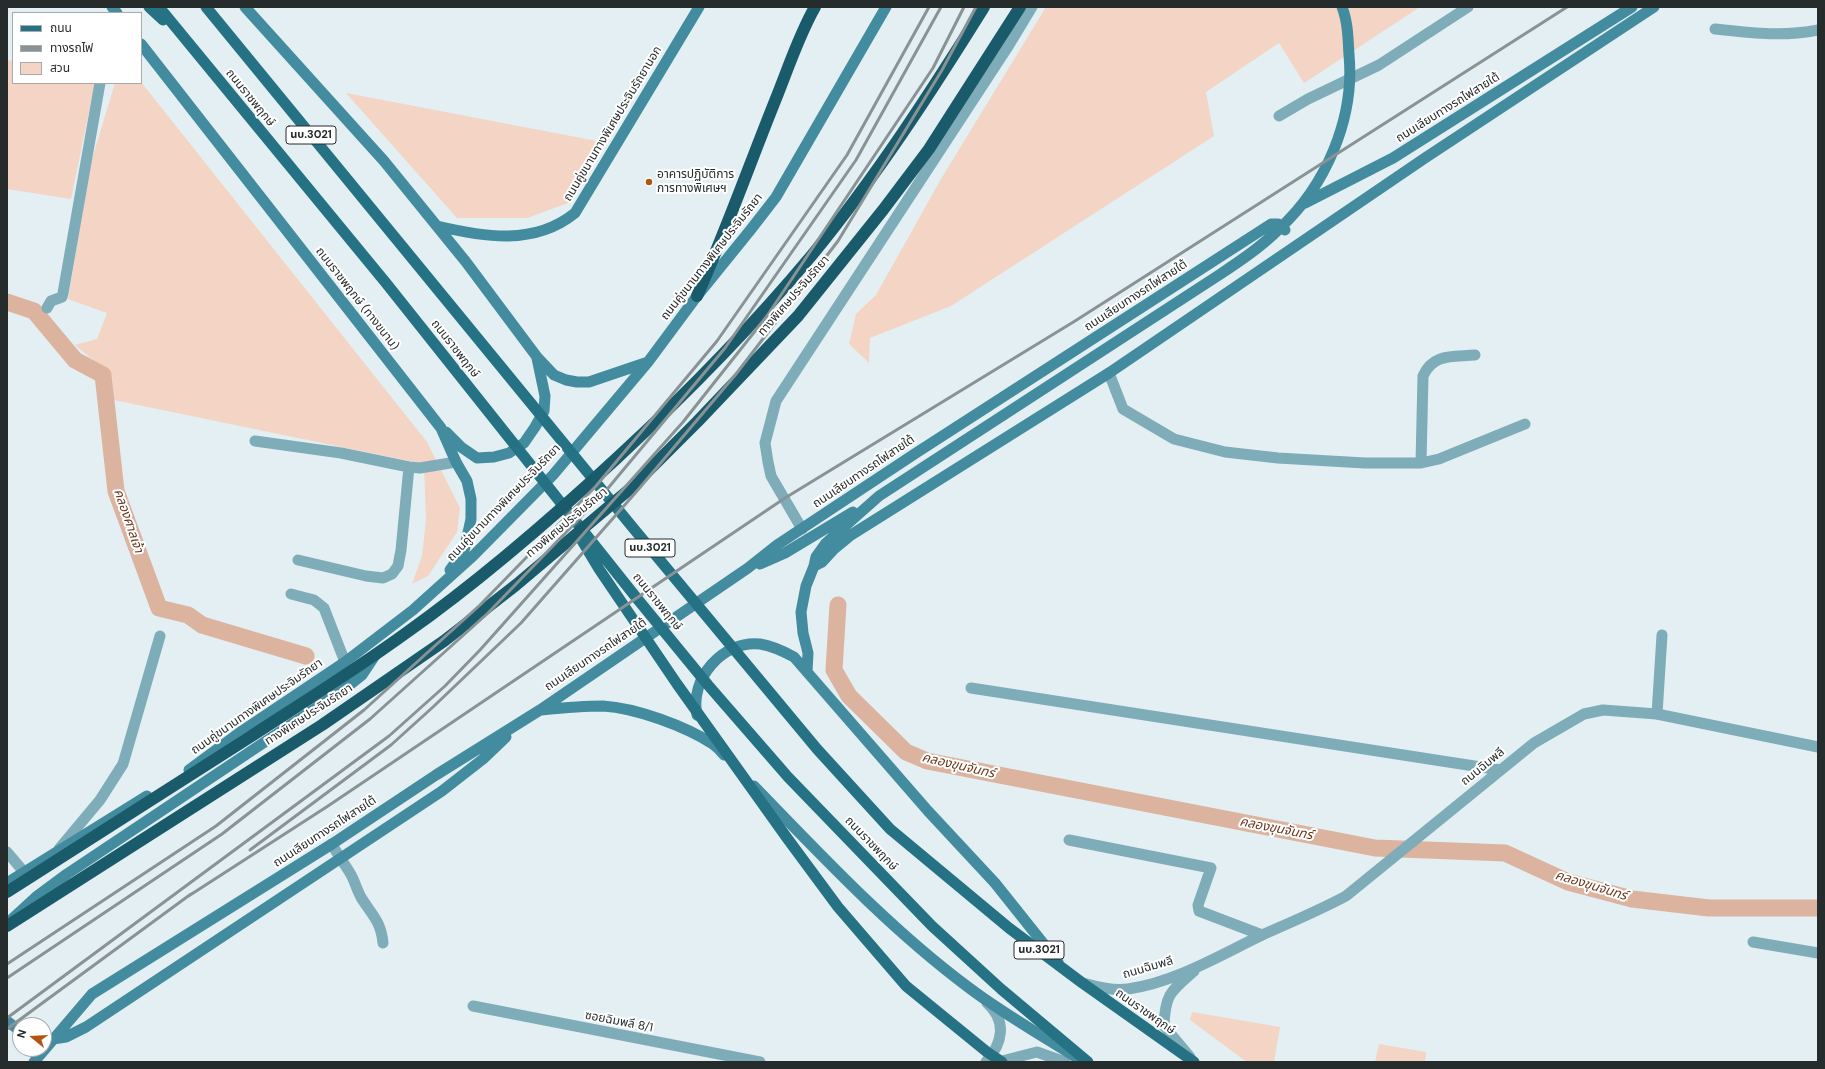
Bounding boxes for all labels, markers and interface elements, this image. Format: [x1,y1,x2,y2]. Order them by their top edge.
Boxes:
legend [12,12,142,84]
text: ถนน [50,20,72,36]
text: ทางรถไฟ [50,40,93,56]
street label: ถนนคู่ขนานทางพิเศษประจิมรัถยานอก [561,44,665,204]
text: สวน [50,60,70,76]
street label: ถนนราชพฤกษ์ [222,66,278,130]
street label: ถนนเลียบทางรถไฟสายใต้ [1393,70,1503,146]
road number: นบ.3021 [286,126,336,144]
place label: อาคารปฏิบัติการ การทางพิเศษฯ [657,168,734,196]
marker: อาคารปฏิบัติการ การทางพิเศษฯ [644,177,654,187]
street label: ถนนคู่ขนานทางพิเศษประจิมรัถยา [658,191,766,323]
street label: ถนนราชพฤกษ์ (ทางขนาน) [312,245,402,353]
street label: ทางพิเศษประจิมรัถยา [755,253,833,339]
street label: ถนนเลียบทางรถไฟสายใต้ [1082,257,1190,335]
street label: ถนนราชพฤกษ์ [428,317,482,381]
street label: ถนนเลียบทางรถไฟสายใต้ [810,433,918,511]
street label: ถนนคู่ขนานทางพิเศษประจิมรัถยา [444,442,564,564]
street label: ทางพิเศษประจิมรัถยา [523,485,611,561]
water label: คลองศาลเจ้า [110,487,146,555]
road number: นบ.3021 [625,539,675,557]
street label: ถนนราชพฤกษ์ [629,570,685,634]
street label: ถนนเลียบทางรถไฟสายใต้ [542,616,650,694]
street label: ถนนคู่ขนานทางพิเศษประจิมรัถยา [189,656,325,758]
street label: ทางพิเศษประจิมรัถยา [262,681,356,749]
street label: ถนนฉิมพลี [1458,745,1508,789]
water label: คลองขุนจันทร์ [920,750,996,782]
street label: ถนนเลียบทางรถไฟสายใต้ [271,793,379,871]
street label: ถนนราชพฤกษ์ [842,814,900,874]
water label: คลองขุนจันทร์ [1238,814,1314,844]
water label: คลองขุนจันทร์ [1553,868,1629,904]
road number: นบ.3021 [1014,941,1064,959]
street label: ถนนฉิมพลี [1121,954,1175,982]
street label: ถนนราชพฤกษ์ [1112,986,1178,1038]
street label: ซอยฉิมพลี 8/1 [584,1008,654,1036]
north arrow [12,1017,52,1057]
text: N [14,1028,29,1040]

